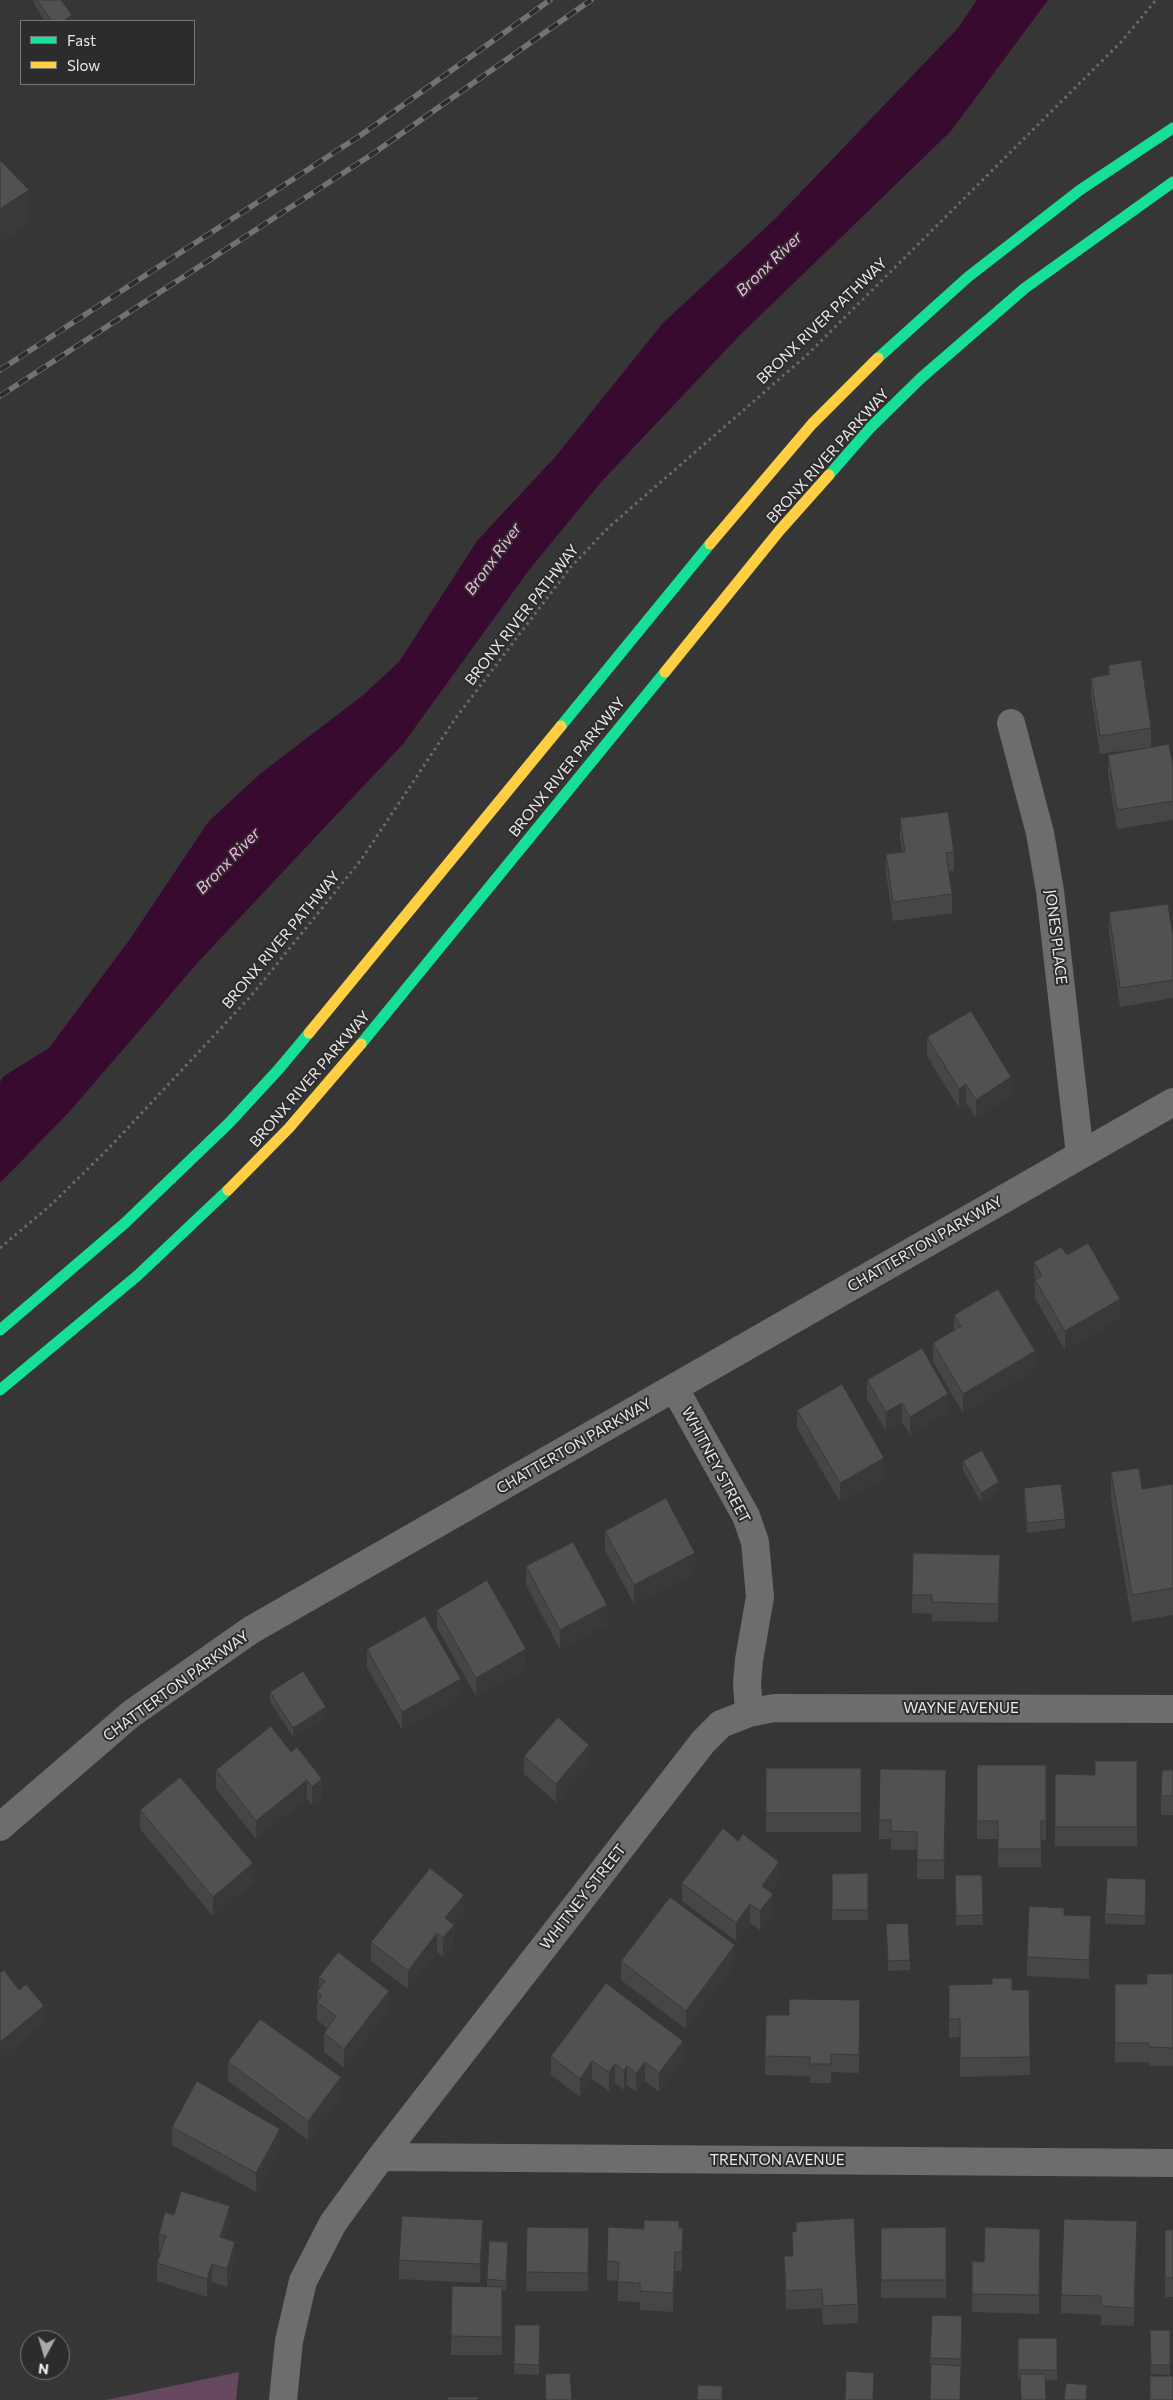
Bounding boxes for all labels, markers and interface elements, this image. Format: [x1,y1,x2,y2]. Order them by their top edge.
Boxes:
legend [20,20,195,85]
text: Fast [67,31,96,49]
text: Slow [67,56,100,74]
water label: Bronx River [732,228,806,300]
street label: BRONX RIVER PATHWAY [753,254,891,388]
street label: BRONX RIVER PARKWAY [763,385,893,527]
water label: Bronx River [460,519,526,599]
street label: BRONX RIVER PATHWAY [461,541,583,689]
street label: BRONX RIVER PARKWAY [505,693,629,841]
water label: Bronx River [192,824,264,898]
street label: BRONX RIVER PATHWAY [218,868,344,1012]
street label: JONES PLACE [1041,888,1071,986]
street label: BRONX RIVER PARKWAY [246,1007,374,1151]
street label: CHATTERTON PARKWAY [844,1192,1006,1296]
street label: CHATTERTON PARKWAY [493,1394,655,1498]
street label: WHITNEY STREET [678,1404,754,1526]
street label: CHATTERTON PARKWAY [99,1627,253,1745]
street label: WAYNE AVENUE [903,1699,1019,1717]
street label: WHITNEY STREET [536,1841,630,1953]
street label: TRENTON AVENUE [709,2151,845,2169]
north arrow [20,2330,70,2380]
text: N [37,2360,50,2378]

